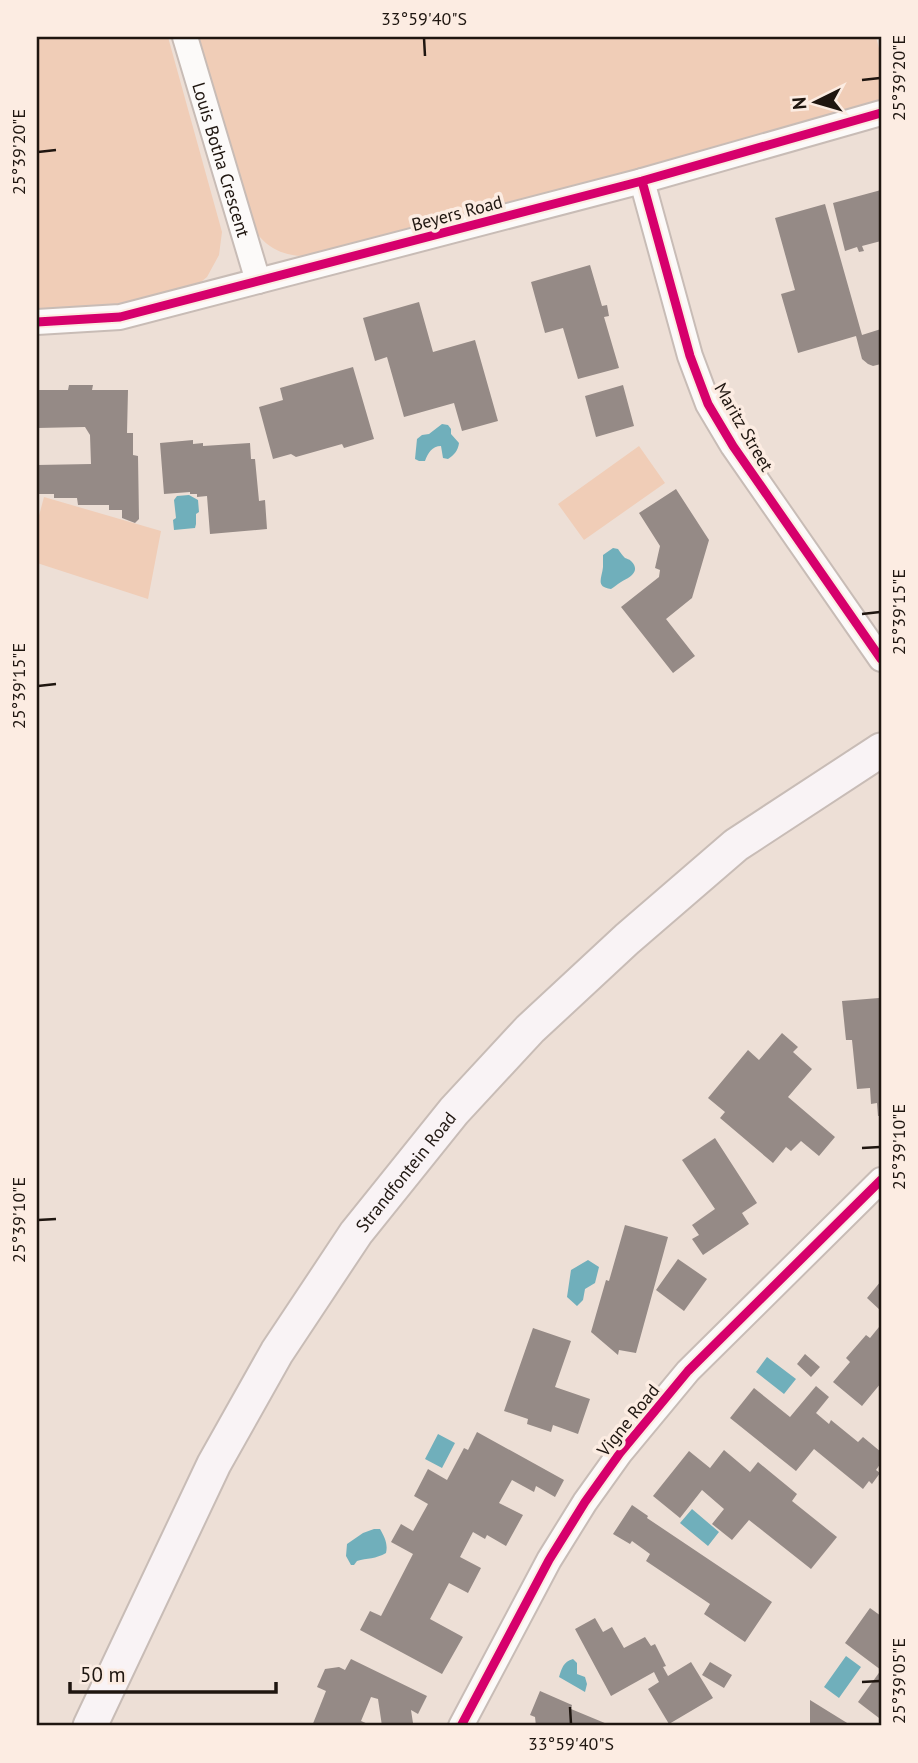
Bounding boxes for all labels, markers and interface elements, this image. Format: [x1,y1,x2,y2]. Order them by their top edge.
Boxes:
text: 33°59'40"S [381,7,467,30]
text: 25°39'20"E [887,35,910,121]
north arrow [782,66,852,136]
street label: Louis Botha Crescent [188,79,256,240]
text: N [787,96,812,111]
text: 25°39'20"E [7,109,30,195]
street label: Beyers Road [409,190,505,236]
street label: Maritz Street [709,379,779,475]
text: 25°39'15"E [887,569,910,655]
text: 25°39'15"E [7,643,30,729]
text: 25°39'10"E [887,1104,910,1190]
street label: Strandfontein Road [350,1107,461,1236]
text: 25°39'10"E [7,1177,30,1263]
street label: Vigne Road [591,1379,664,1462]
text: 25°39'05"E [887,1638,910,1724]
scale bar [70,1651,276,1695]
text: 50 m [80,1661,126,1688]
text: 33°59'40"S [528,1732,614,1755]

